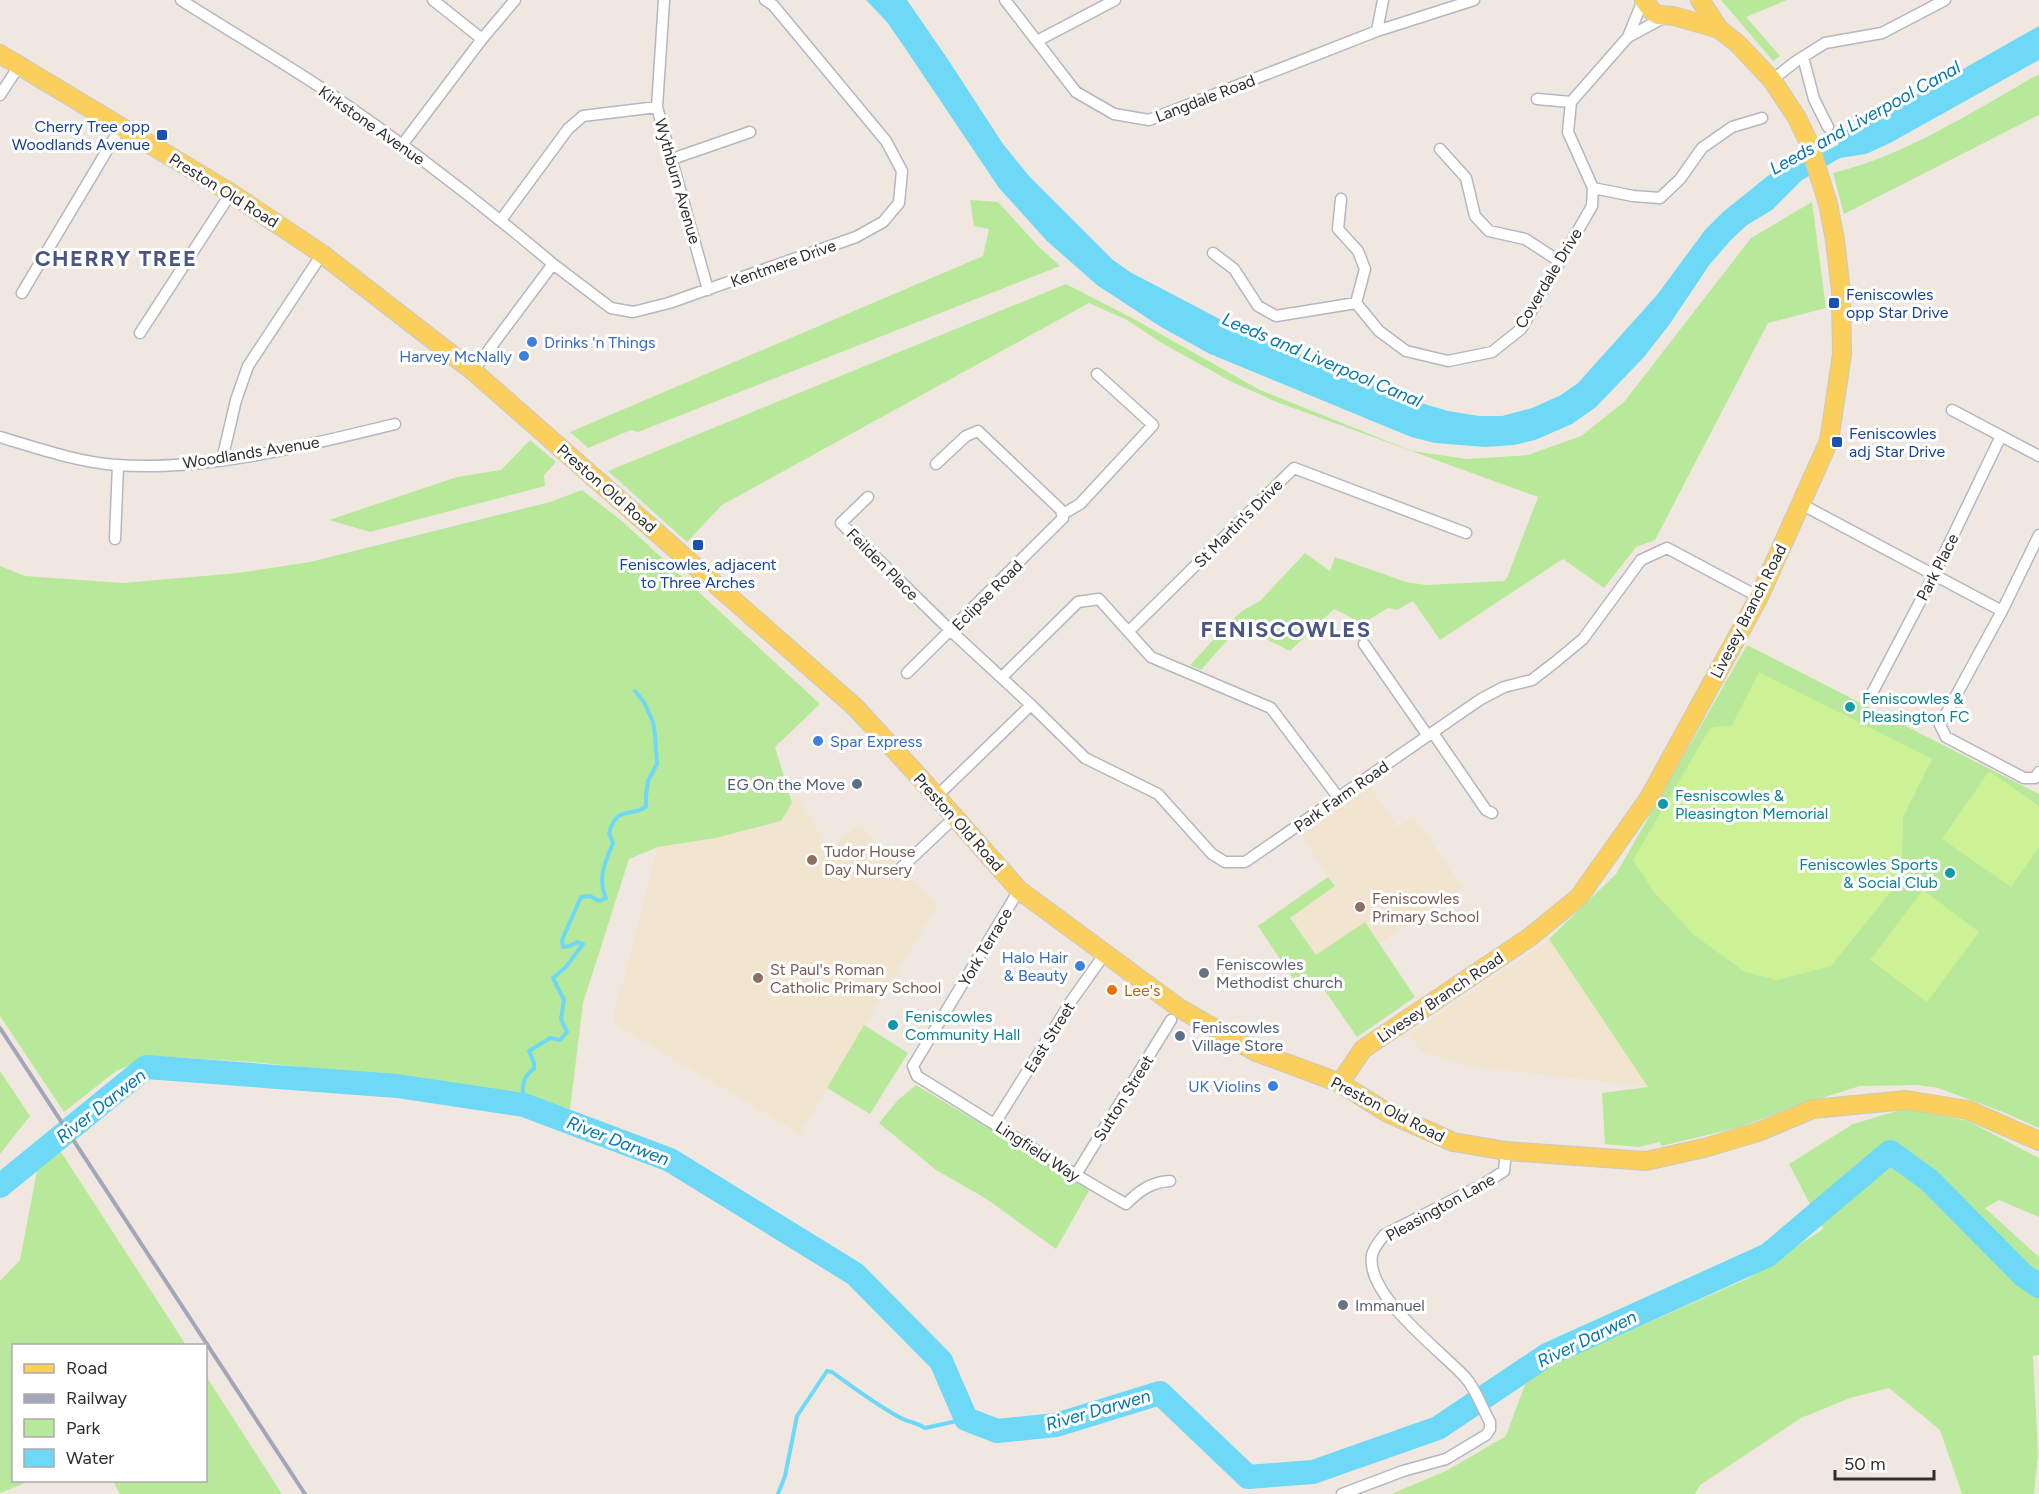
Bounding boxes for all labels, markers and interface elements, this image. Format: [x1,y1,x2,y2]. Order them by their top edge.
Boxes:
water label: Leeds and Liverpool Canal [1766,56,1965,180]
street label: Langdale Road [1153,71,1258,126]
street label: Kirkstone Avenue [315,82,429,169]
street label: Wythburn Avenue [651,116,705,246]
place label: Cherry Tree opp Woodlands Avenue [12,117,150,154]
marker: Cherry Tree opp Woodlands Avenue [155,128,169,142]
street label: Preston Old Road [166,149,282,232]
street label: Coverdale Drive [1511,224,1586,332]
street label: Kentmere Drive [728,236,839,291]
district label: CHERRY TREE [35,245,197,272]
place label: Feniscowles opp Star Drive [1846,285,1949,322]
marker: Feniscowles opp Star Drive [1827,296,1841,310]
water label: Leeds and Liverpool Canal [1219,308,1426,413]
place label: Drinks 'n Things [544,333,656,352]
marker: Drinks 'n Things [525,335,539,349]
place label: Harvey McNally [399,347,513,366]
marker: Harvey McNally [517,349,531,363]
place label: Feniscowles adj Star Drive [1849,424,1945,461]
street label: Woodlands Avenue [181,432,321,473]
marker: Feniscowles adj Star Drive [1830,435,1844,449]
street label: Preston Old Road [553,440,660,537]
street label: St Martin's Drive [1190,475,1287,572]
street label: Feilden Place [843,524,923,604]
street label: Park Place [1912,530,1963,604]
marker: Feniscowles, adjacent to Three Arches [691,538,705,552]
street label: Livesey Branch Road [1706,541,1790,681]
place label: Feniscowles, adjacent to Three Arches [619,555,777,592]
street label: Eclipse Road [948,556,1027,635]
district label: FENISCOWLES [1201,616,1372,643]
place label: Feniscowles & Pleasington FC [1862,689,1970,726]
marker: Feniscowles & Pleasington FC [1843,700,1857,714]
place label: Spar Express [830,732,922,751]
marker: Spar Express [811,734,825,748]
street label: Park Farm Road [1290,757,1392,836]
street label: Preston Old Road [910,770,1008,875]
place label: EG On the Move [727,775,845,794]
marker: EG On the Move [850,777,864,791]
place label: Fesniscowles & Pleasington Memorial [1675,786,1828,823]
marker: Fesniscowles & Pleasington Memorial [1656,797,1670,811]
place label: Tudor House Day Nursery [824,842,916,879]
marker: Tudor House Day Nursery [805,853,819,867]
place label: Feniscowles Sports & Social Club [1799,855,1938,892]
marker: Feniscowles Sports & Social Club [1943,866,1957,880]
place label: Feniscowles Primary School [1372,889,1479,926]
marker: Feniscowles Primary School [1353,900,1367,914]
street label: York Terrace [955,904,1016,990]
place label: Halo Hair & Beauty [1002,948,1069,985]
street label: Livesey Branch Road [1374,948,1507,1047]
place label: Feniscowles Methodist church [1216,955,1343,992]
marker: Halo Hair & Beauty [1073,959,1087,973]
place label: St Paul's Roman Catholic Primary School [770,960,941,997]
marker: Feniscowles Methodist church [1197,966,1211,980]
marker: St Paul's Roman Catholic Primary School [751,971,765,985]
place label: Lee's [1124,981,1160,1000]
marker: Lee's [1105,983,1119,997]
street label: East Street [1020,998,1079,1076]
place label: Feniscowles Community Hall [905,1007,1020,1044]
marker: Feniscowles Community Hall [886,1018,900,1032]
place label: Feniscowles Village Store [1192,1018,1284,1055]
marker: Feniscowles Village Store [1173,1029,1187,1043]
street label: Sutton Street [1089,1052,1157,1145]
water label: River Darwen [52,1064,150,1148]
street label: Preston Old Road [1328,1073,1448,1146]
place label: UK Violins [1188,1077,1261,1096]
marker: UK Violins [1266,1079,1280,1093]
water label: River Darwen [564,1111,672,1171]
street label: Lingfield Way [992,1117,1084,1186]
street label: Pleasington Lane [1383,1170,1498,1245]
place label: Immanuel [1355,1296,1425,1315]
marker: Immanuel [1336,1298,1350,1312]
water label: River Darwen [1534,1305,1640,1373]
legend [12,1344,207,1482]
text: Road [66,1357,107,1379]
water label: River Darwen [1043,1385,1153,1435]
text: Railway [66,1387,128,1409]
text: Park [66,1417,101,1439]
scale bar [1835,1443,1934,1481]
text: Water [66,1447,114,1469]
text: 50 m [1844,1453,1886,1475]

